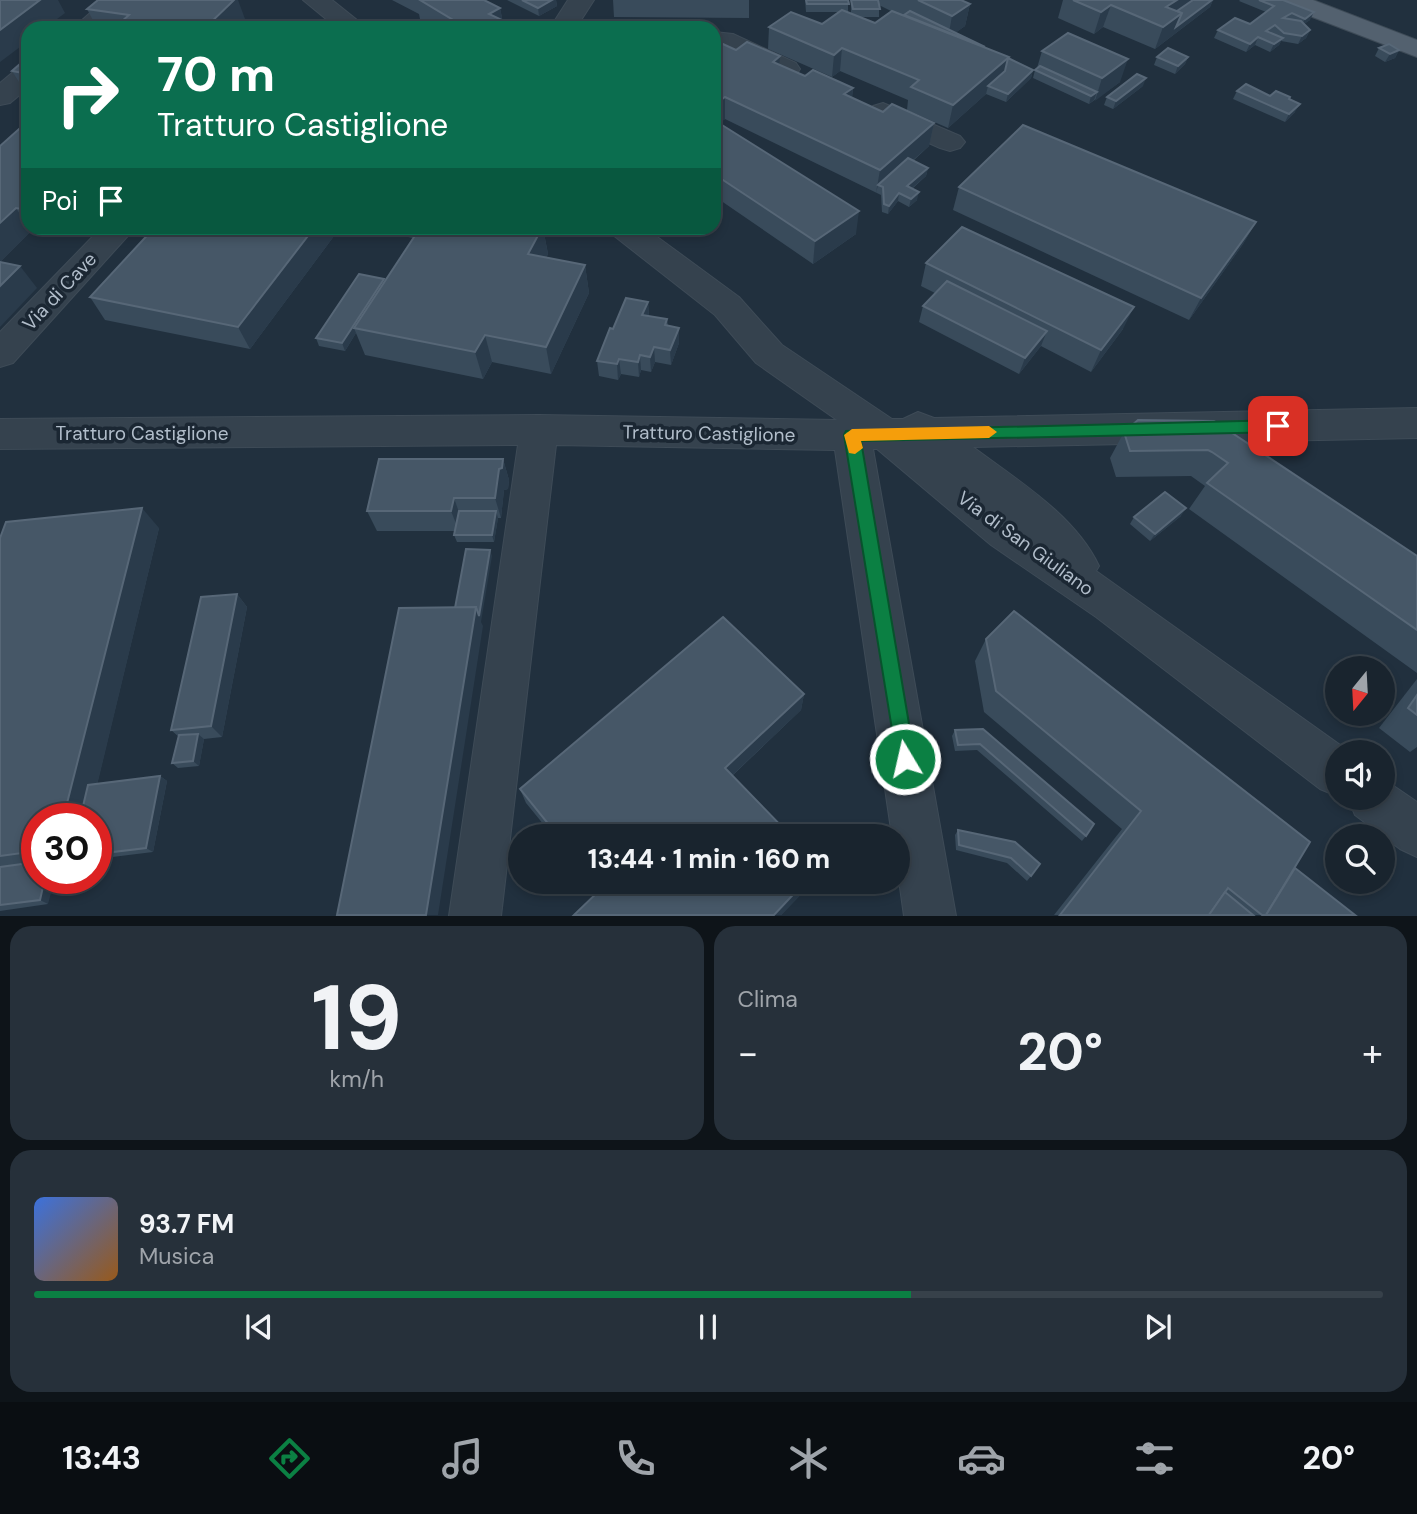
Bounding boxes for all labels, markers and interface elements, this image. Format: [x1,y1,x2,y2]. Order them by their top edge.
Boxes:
text: 70 m [157,42,275,106]
icon: right [42,49,133,140]
text: Tratturo Castiglione [157,104,448,146]
icon: arrive [92,182,130,220]
text: Poi [42,184,78,218]
street label: Via di Cave [17,247,102,336]
pin [1248,396,1308,456]
icon: arrive [1259,407,1297,445]
street label: Tratturo Castiglione [622,419,796,448]
street label: Tratturo Castiglione [56,421,228,446]
street label: Via di San Giuliano [953,485,1099,601]
north arrow [1325,656,1395,726]
map controls [1325,656,1395,894]
position arrow [868,722,942,796]
button: sound [1325,740,1395,810]
speed limit sign: 30 [21,803,112,894]
button: search [1325,824,1395,894]
text: 13:44 · 1 min · 160 m [588,842,830,876]
text: 19 [311,959,402,1077]
text: Clima [738,984,798,1014]
text: 20° [1017,1018,1103,1086]
text: − [738,1028,758,1078]
text: + [1362,1028,1383,1078]
text: km/h [330,1064,384,1094]
text: 93.7 FM [139,1207,234,1241]
text: Musica [139,1241,214,1271]
icon: previous [240,1308,278,1346]
icon: pause [689,1308,727,1346]
icon: next [1139,1308,1177,1346]
icon: directions [265,1434,314,1483]
icon: music [438,1434,487,1483]
icon: phone [611,1434,660,1483]
icon: climate [784,1434,833,1483]
icon: car [957,1434,1006,1483]
icon: filters [1130,1434,1179,1483]
text: 13:43 [62,1437,141,1479]
text: 20° [1302,1437,1355,1479]

